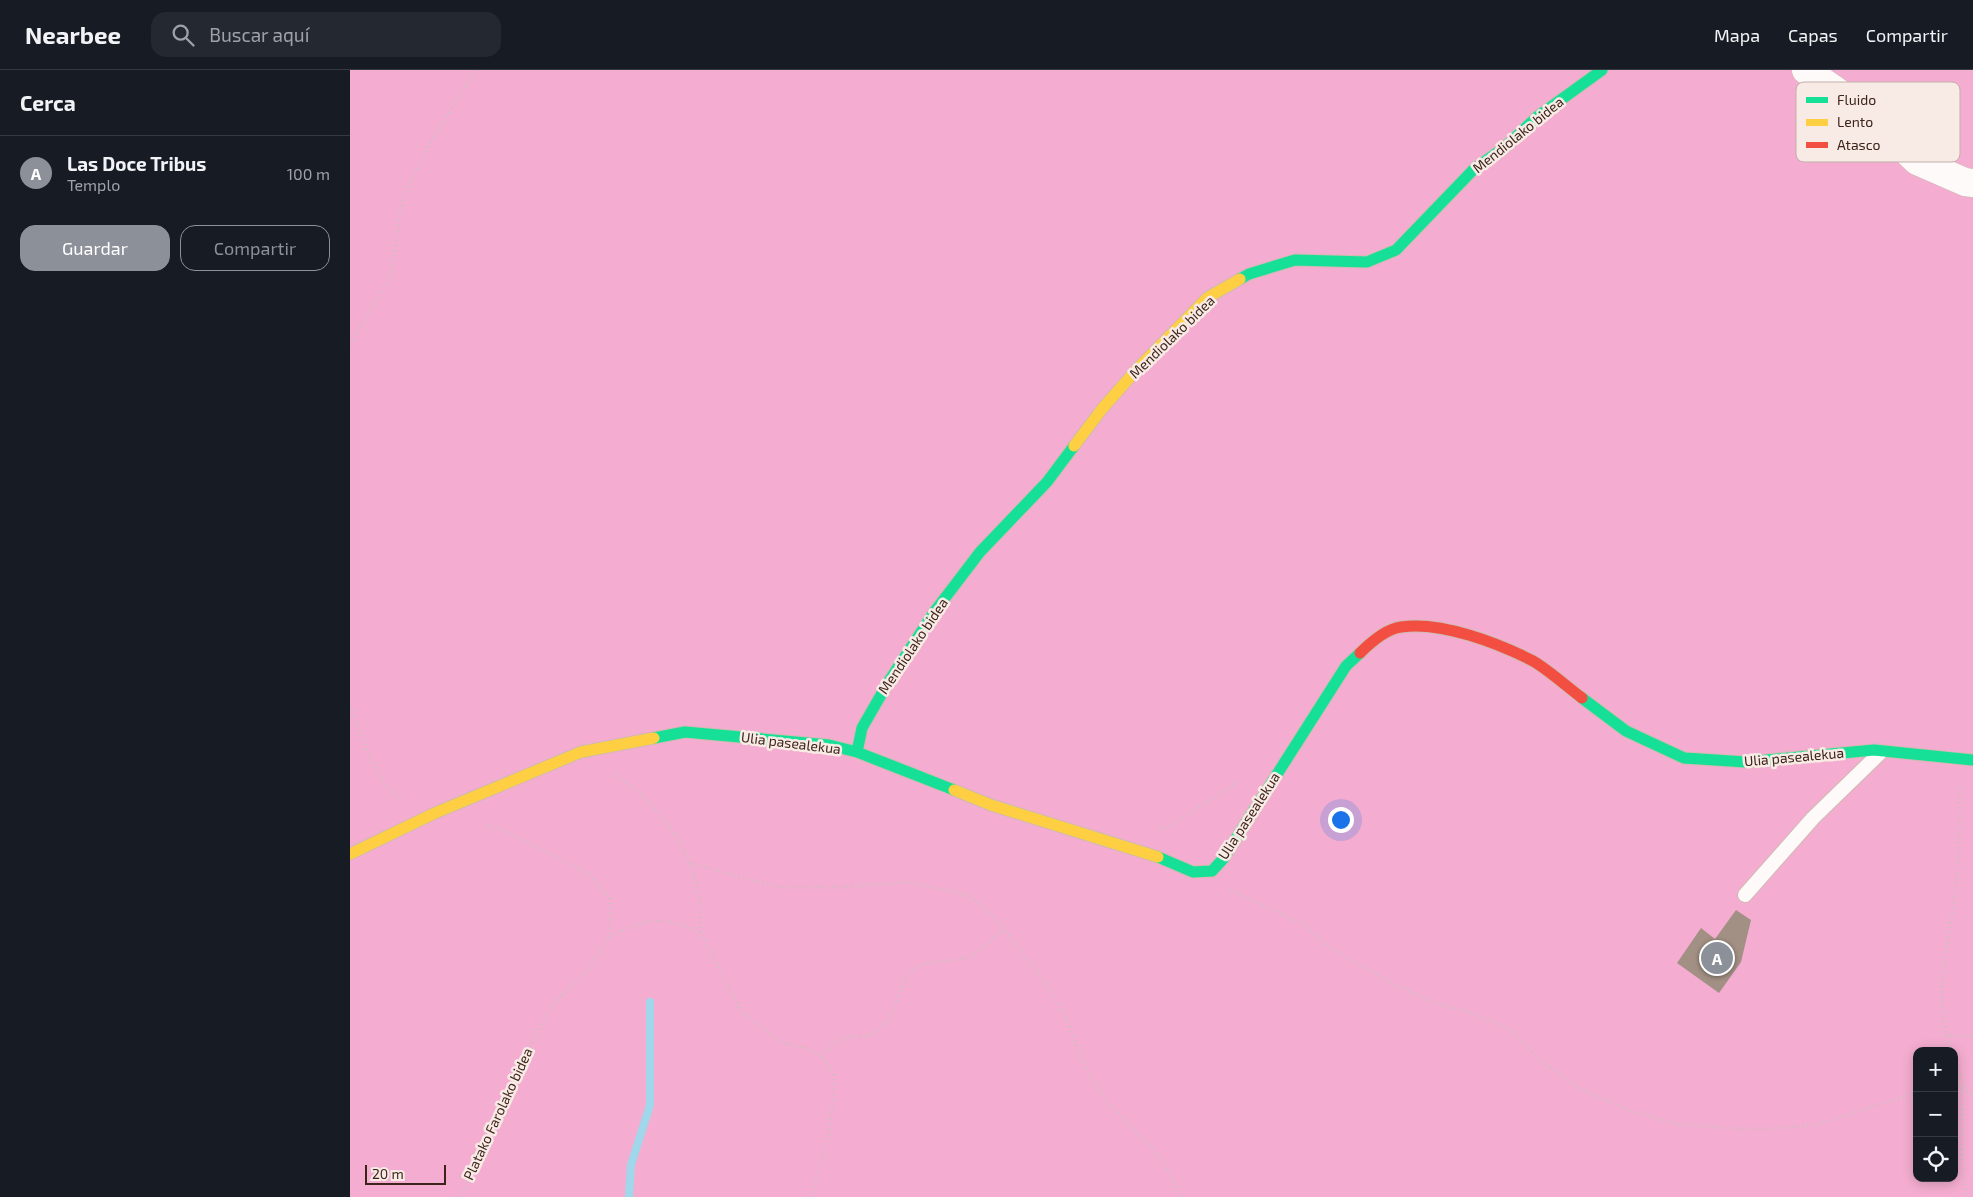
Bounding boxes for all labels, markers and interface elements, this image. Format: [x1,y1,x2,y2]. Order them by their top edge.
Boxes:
search box [151,12,501,57]
text: Nearbee [25,20,121,49]
icon: search [169,21,197,49]
text: Buscar aquí [209,23,309,46]
text: Mapa [1714,24,1760,46]
text: Capas [1788,24,1838,46]
text: Compartir [1866,24,1948,46]
legend [1796,82,1960,162]
text: Cerca [20,90,76,115]
text: Fluido [1837,91,1876,108]
street label: Mendiolako bidea [1469,93,1567,176]
text: Lento [1837,113,1873,130]
text: Atasco [1837,136,1880,153]
text: Las Doce Tribus [67,152,206,175]
text: A [31,164,41,183]
text: 100 m [287,164,330,183]
text: Templo [67,175,120,194]
button: Guardar [20,225,170,271]
button: Compartir [180,225,330,271]
street label: Mendiolako bidea [1126,292,1218,382]
street label: Mendiolako bidea [874,595,951,697]
street label: Ulia pasealekua [740,728,842,757]
street label: Ulia pasealekua [1743,744,1845,769]
street label: Ulia pasealekua [1214,769,1283,862]
your location [1328,807,1354,833]
pin: A [1701,939,1733,977]
street label: Platako Farolako bidea [459,1045,536,1183]
map controls [1913,1047,1958,1182]
button: + [1913,1047,1958,1092]
button: − [1913,1092,1958,1137]
button: locate [1913,1137,1958,1182]
scale bar [365,1162,446,1185]
text: 20 m [372,1165,404,1182]

